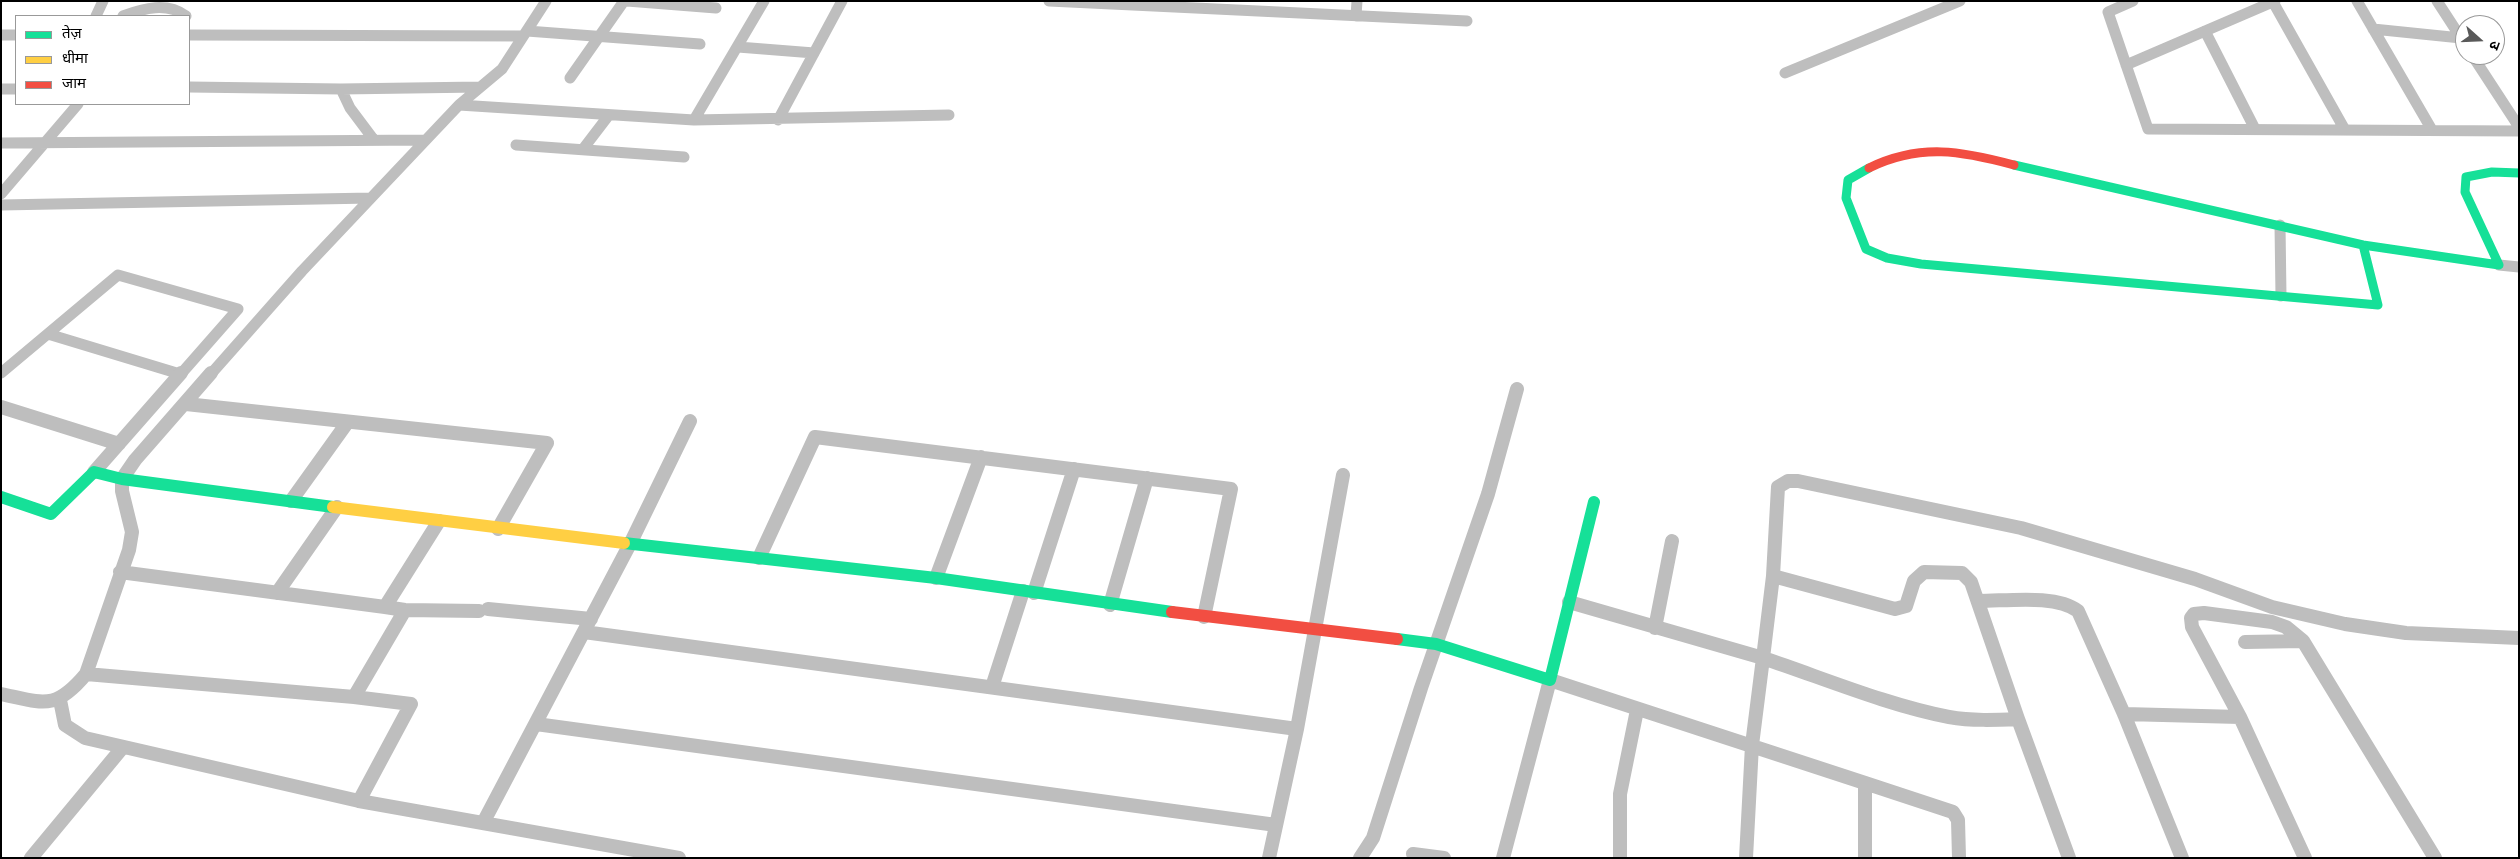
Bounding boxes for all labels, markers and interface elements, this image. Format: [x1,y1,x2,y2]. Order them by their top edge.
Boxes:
legend [15,15,190,105]
north arrow [2455,15,2505,65]
text: तेज़ [62,25,82,44]
text: उ [2484,38,2503,52]
text: धीमा [62,50,88,69]
text: जाम [62,75,86,94]

